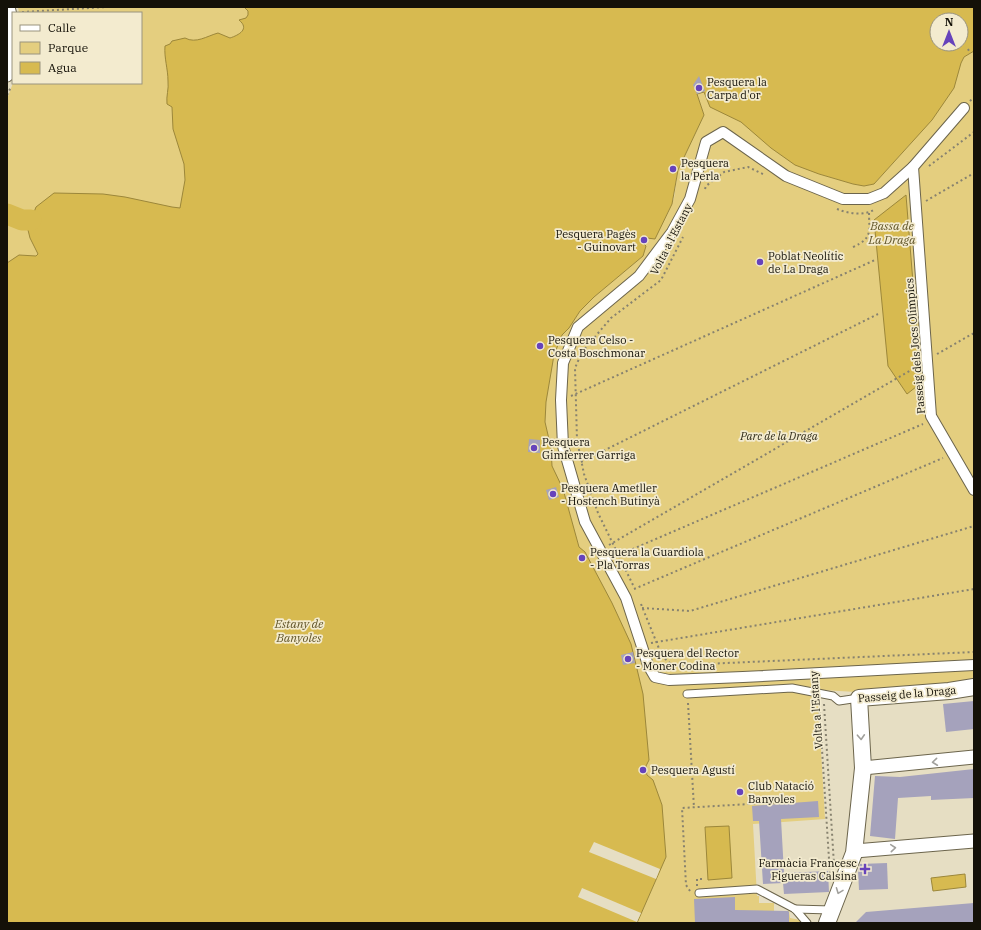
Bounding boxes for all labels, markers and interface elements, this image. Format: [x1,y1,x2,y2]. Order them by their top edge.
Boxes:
legend [12,12,142,84]
north arrow [929,12,969,52]
text: N [945,15,954,29]
text: Calle [48,20,76,35]
text: Parque [48,40,88,55]
text: Agua [48,60,77,75]
place label: Pesquera la Carpa d'or [707,75,767,102]
marker: Pesquera la Carpa d'or [694,83,704,93]
place label: Pesquera la Perla [681,156,729,183]
marker: Pesquera la Perla [668,164,678,174]
street label: Volta a l'Estany [647,201,695,277]
water label: Bassa de La Draga [867,218,916,247]
place label: Pesquera Pagès - Guinovart [556,227,636,254]
marker: Pesquera Pagès - Guinovart [639,235,649,245]
place label: Poblat Neolític de La Draga [768,249,844,276]
marker: Poblat Neolític de La Draga [755,257,765,267]
street label: Passeig dels Jocs Olímpics [902,278,928,414]
place label: Pesquera Celso - Costa Boschmonar [548,333,645,360]
marker: Pesquera Celso - Costa Boschmonar [535,341,545,351]
park label: Parc de la Draga [739,429,818,443]
place label: Pesquera Gimferrer Garriga [542,435,636,462]
marker: Pesquera Gimferrer Garriga [529,443,539,453]
place label: Pesquera Ametller - Hostench Butinyà [561,481,660,508]
marker: Pesquera Ametller - Hostench Butinyà [548,489,558,499]
place label: Pesquera la Guardiola - Pla Torras [590,545,704,572]
marker: Pesquera la Guardiola - Pla Torras [577,553,587,563]
water label: Estany de Banyoles [274,616,324,645]
place label: Pesquera del Rector - Moner Codina [636,646,739,673]
marker: Pesquera del Rector - Moner Codina [623,654,633,664]
street label: Volta a l'Estany [806,670,826,749]
street label: Passeig de la Draga [857,683,957,705]
one-way arrow [857,734,866,740]
one-way arrow [932,757,938,766]
place label: Pesquera Agustí [651,763,735,777]
marker: Pesquera Agustí [638,765,648,775]
place label: Club Natació Banyoles [748,779,814,806]
marker: Club Natació Banyoles [735,787,745,797]
one-way arrow [890,844,896,853]
place label: Farmàcia Francesc Figueras Calsina [758,856,857,883]
marker: Farmàcia Francesc Figueras Calsina [860,864,870,874]
one-way arrow [835,888,843,895]

